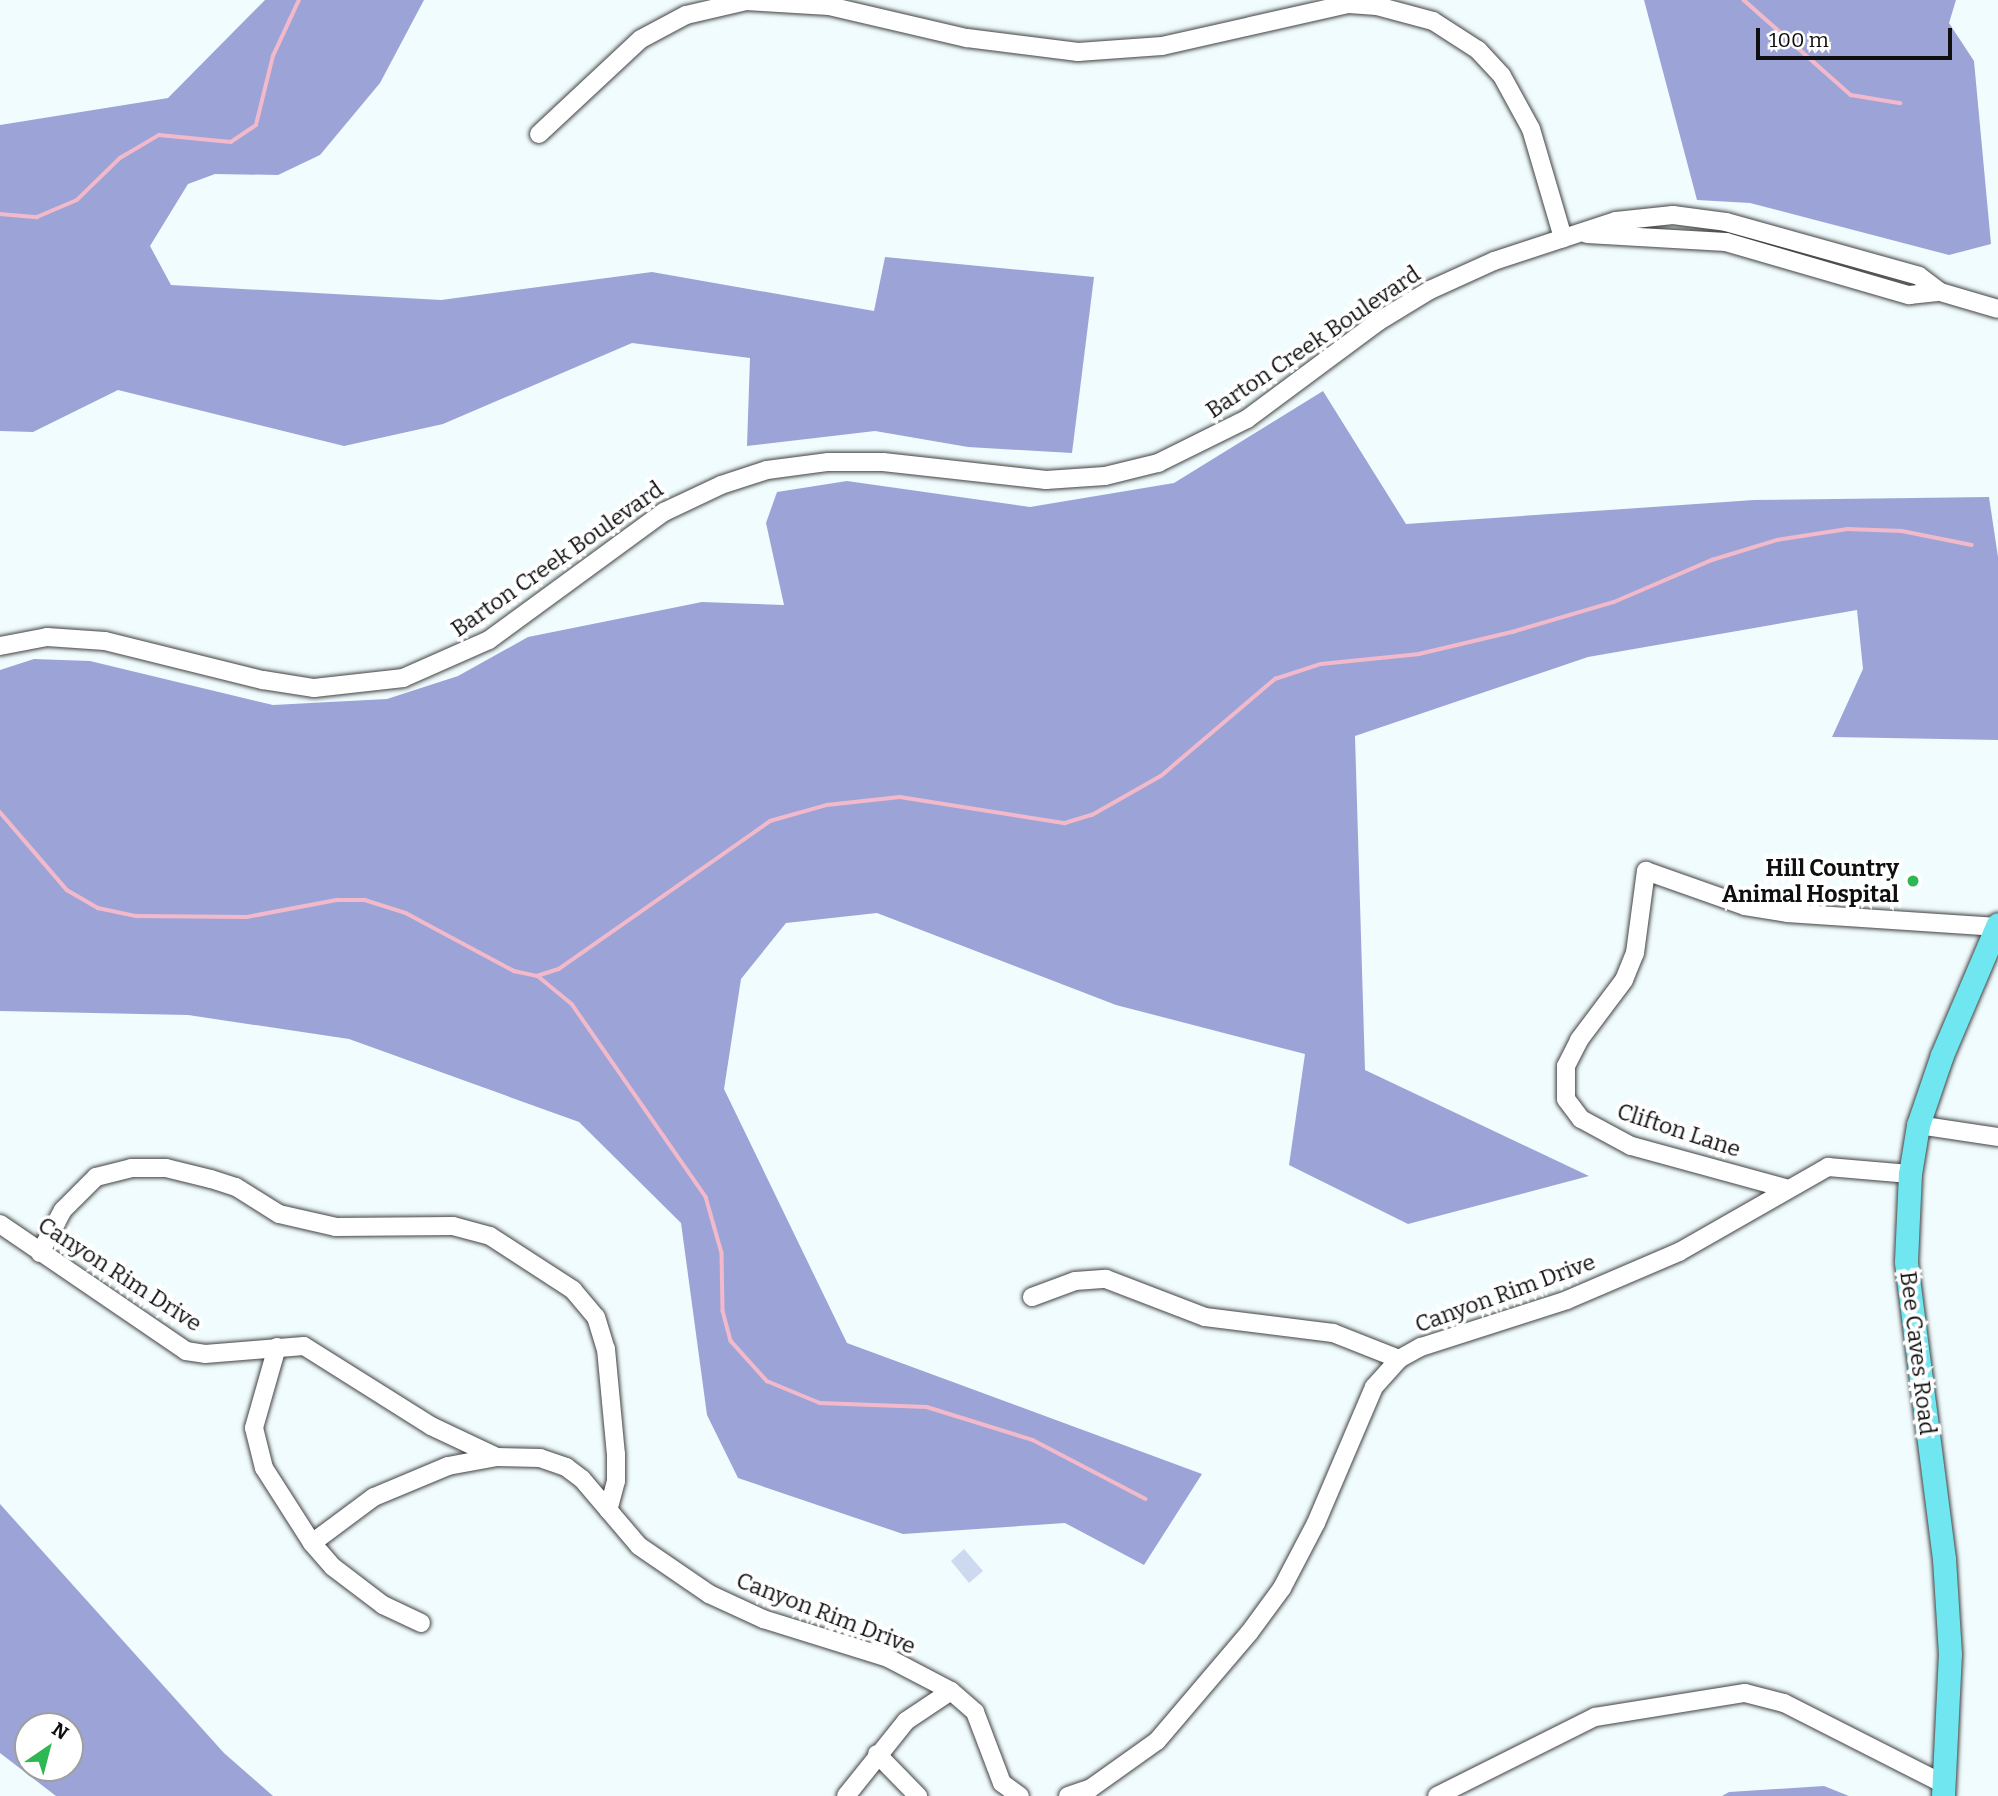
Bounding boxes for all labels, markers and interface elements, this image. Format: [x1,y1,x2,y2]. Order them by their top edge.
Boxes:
scale bar [1760,14,1956,58]
text: 100 m [1769,27,1829,53]
street label: Barton Creek Boulevard [1201,260,1425,424]
street label: Barton Creek Boulevard [446,475,668,643]
place label: Hill Country Animal Hospital [1722,854,1899,908]
marker: Hill Country Animal Hospital [1905,873,1921,889]
street label: Clifton Lane [1614,1097,1744,1163]
street label: Canyon Rim Drive [33,1211,207,1337]
street label: Canyon Rim Drive [1411,1248,1599,1338]
street label: Bee Caves Road [1894,1270,1942,1436]
street label: Canyon Rim Drive [732,1566,920,1660]
north arrow [14,1712,84,1782]
text: N [48,1717,73,1745]

